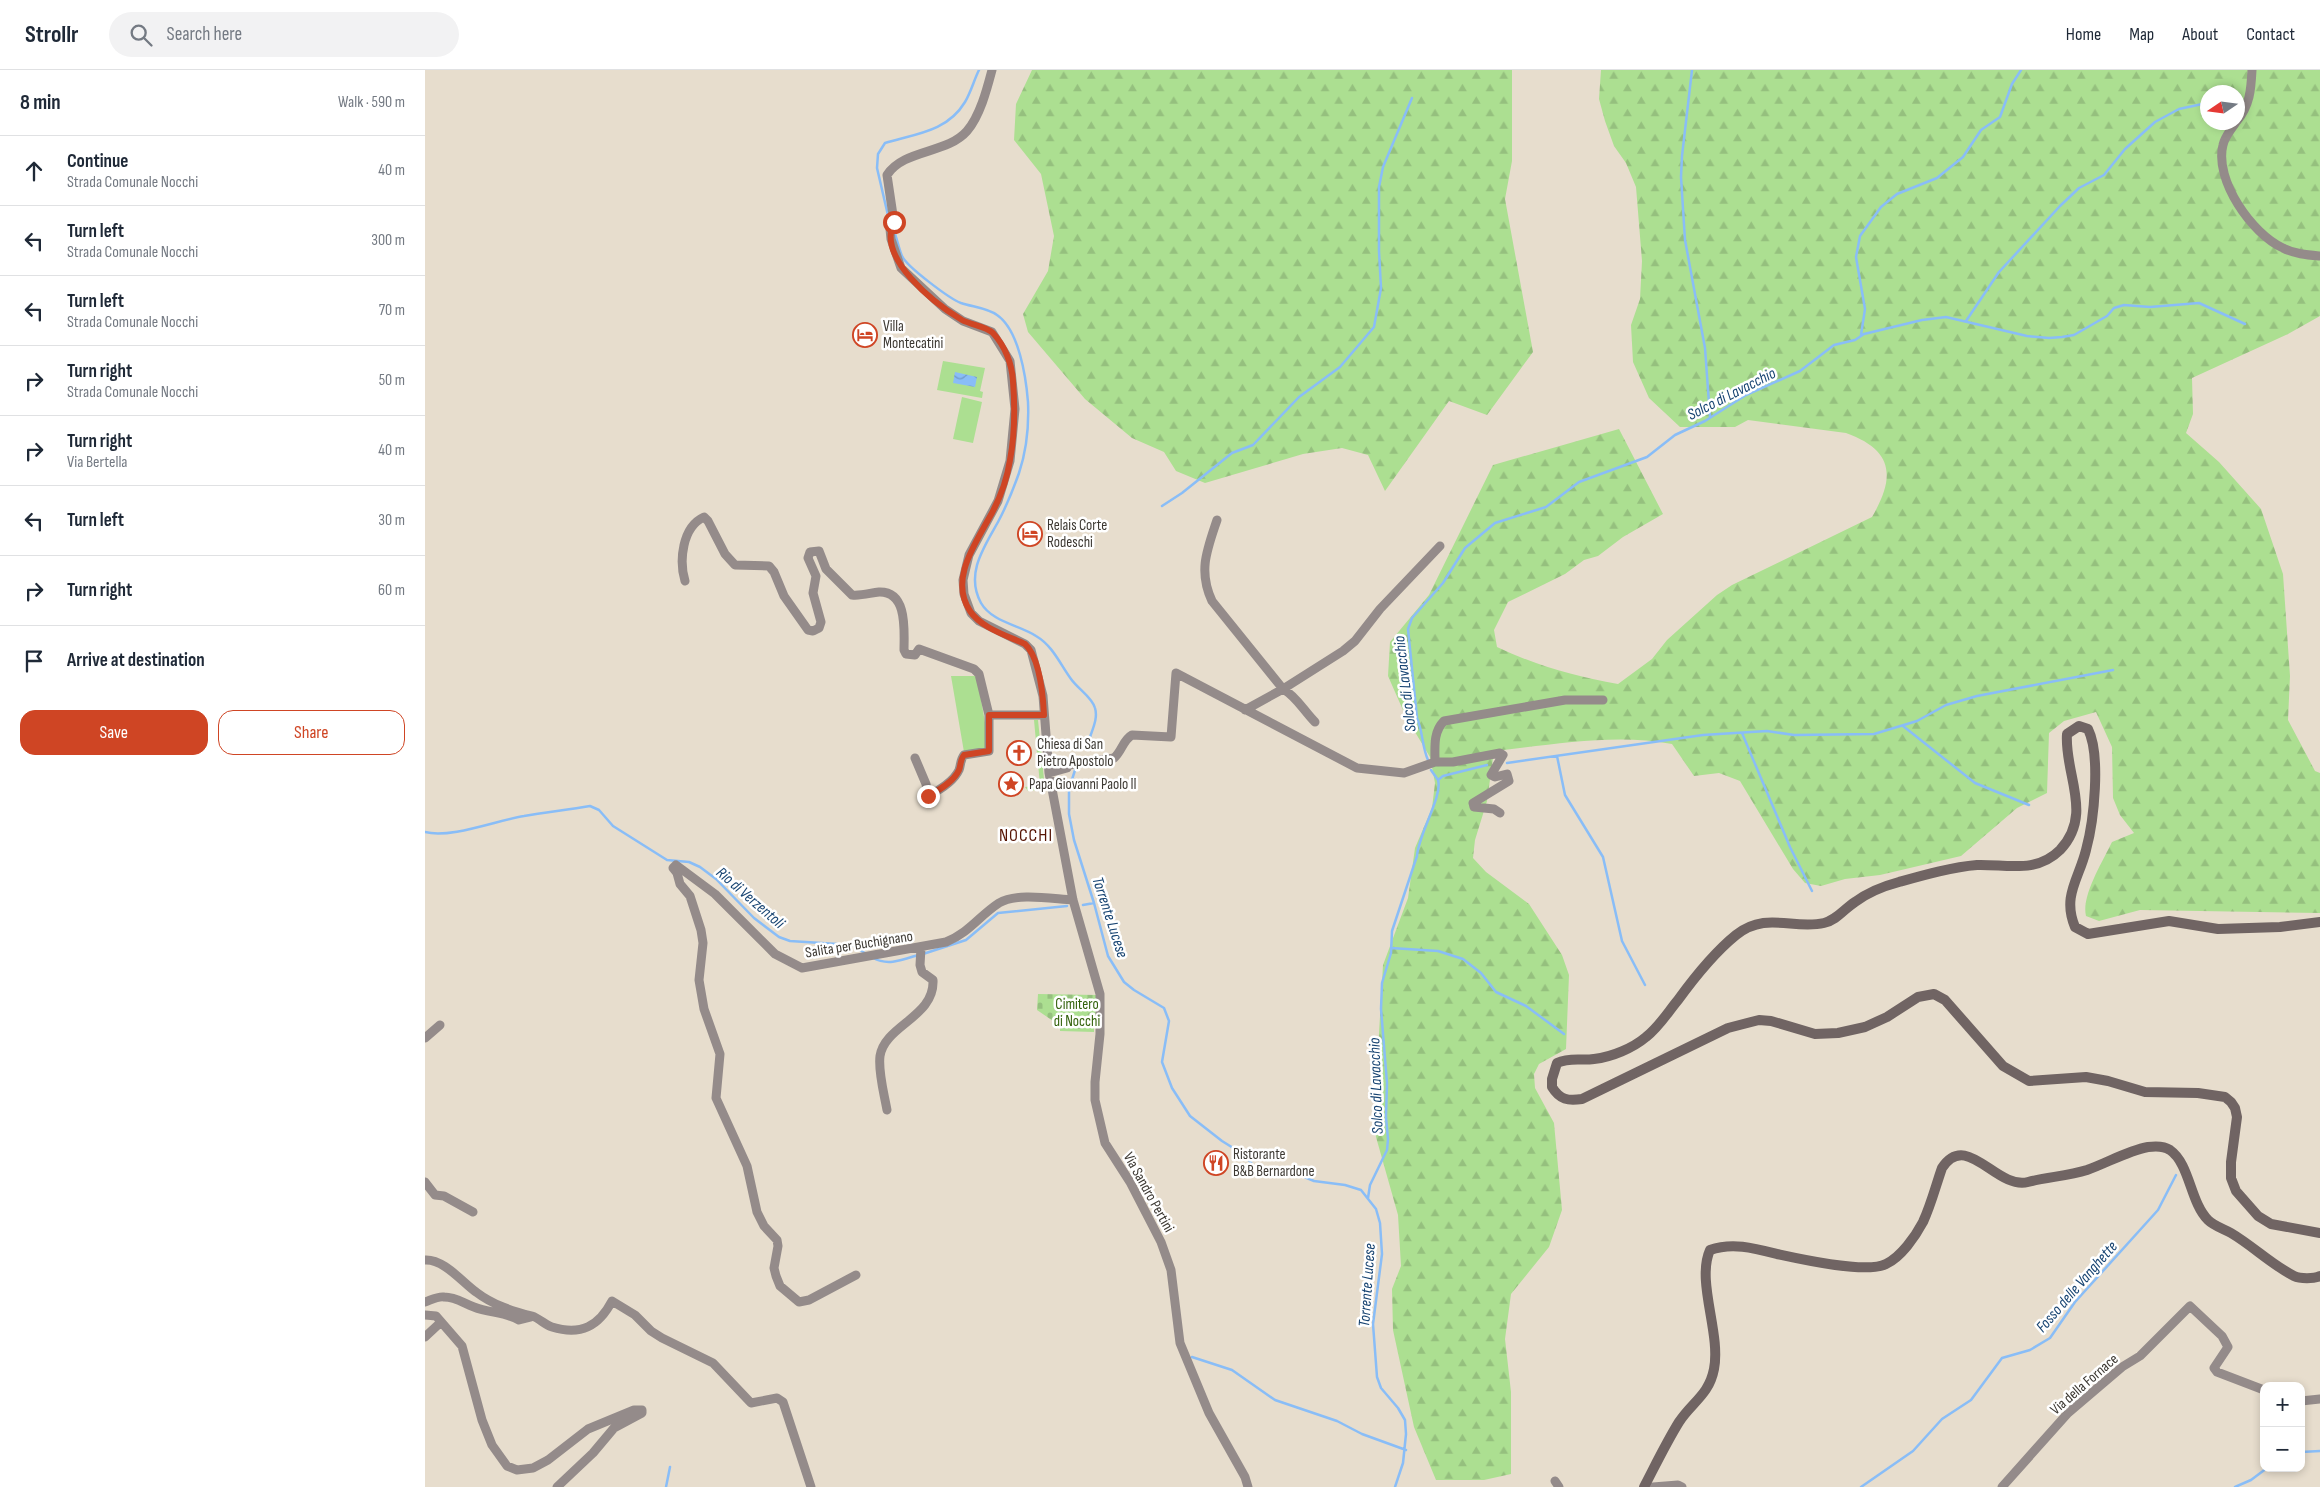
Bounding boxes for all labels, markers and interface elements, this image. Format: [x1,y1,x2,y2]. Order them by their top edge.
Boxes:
search box [109,12,459,57]
text: Strollr [25,20,79,49]
icon: search [127,21,155,49]
text: Search here [167,23,242,46]
text: Home [2066,24,2101,45]
text: Map [2129,24,2154,45]
text: About [2182,24,2218,45]
text: Contact [2246,24,2295,45]
north arrow [2200,85,2245,130]
text: 8 min [20,90,61,115]
text: Walk · 590 m [338,93,405,112]
text: Continue [67,150,128,173]
icon: ahead [20,157,48,185]
text: 40 m [378,161,405,180]
text: Strada Comunale Nocchi [67,173,198,192]
route start [883,211,906,234]
text: Turn left [67,220,124,243]
icon: left [20,227,48,255]
text: 300 m [371,231,405,250]
text: Strada Comunale Nocchi [67,243,198,262]
text: Turn left [67,290,124,313]
icon: left [20,297,48,325]
text: 70 m [379,301,405,320]
text: Strada Comunale Nocchi [67,313,198,332]
place label: Villa Montecatini [883,317,944,353]
hotel icon: Villa Montecatini [852,322,878,348]
text: Turn right [67,360,132,383]
water label: Solco di Lavacchio [1684,364,1779,425]
icon: right [20,367,48,395]
text: 50 m [379,371,405,390]
text: Strada Comunale Nocchi [67,383,198,402]
text: Turn right [67,430,132,453]
icon: right [20,437,48,465]
text: 40 m [378,441,405,460]
text: Via Bertella [67,453,128,472]
icon: left [20,507,48,535]
text: Turn left [67,509,124,532]
text: 30 m [378,511,405,530]
place label: Relais Corte Rodeschi [1047,516,1107,552]
hotel icon: Relais Corte Rodeschi [1017,521,1043,547]
icon: right [20,577,48,605]
text: Turn right [67,579,132,602]
text: 60 m [378,581,405,600]
water label: Solco di Lavacchio [1390,634,1421,733]
icon: arrive [20,647,48,675]
text: Arrive at destination [67,649,205,672]
button: Save [20,710,208,755]
button: Share [218,710,405,755]
place label: Chiesa di San Pietro Apostolo [1037,735,1114,771]
church icon: Chiesa di San Pietro Apostolo [1006,740,1032,766]
place icon: Papa Giovanni Paolo II [998,771,1024,797]
place label: Papa Giovanni Paolo II [1029,775,1137,794]
route end [917,785,940,808]
district label: NOCCHI [999,825,1053,846]
water label: Rio di Verzentoli [712,863,789,934]
water label: Torrente Lucese [1088,875,1132,960]
street label: Salita per Buchignano [804,927,914,962]
park label: Cimitero di Nocchi [1054,995,1100,1031]
water label: Solco di Lavacchio [1365,1037,1388,1135]
place label: Ristorante B&B Bernardone [1233,1145,1315,1181]
street label: Via Sandro Pertini [1119,1149,1178,1236]
restaurant icon: Ristorante B&B Bernardone [1203,1150,1229,1176]
water label: Fosso delle Vanghette [2032,1238,2122,1336]
water label: Torrente Lucese [1355,1243,1380,1328]
street label: Via della Fornace [2046,1350,2122,1419]
map controls [2260,1382,2305,1472]
button: + [2260,1382,2305,1427]
button: − [2260,1427,2305,1472]

